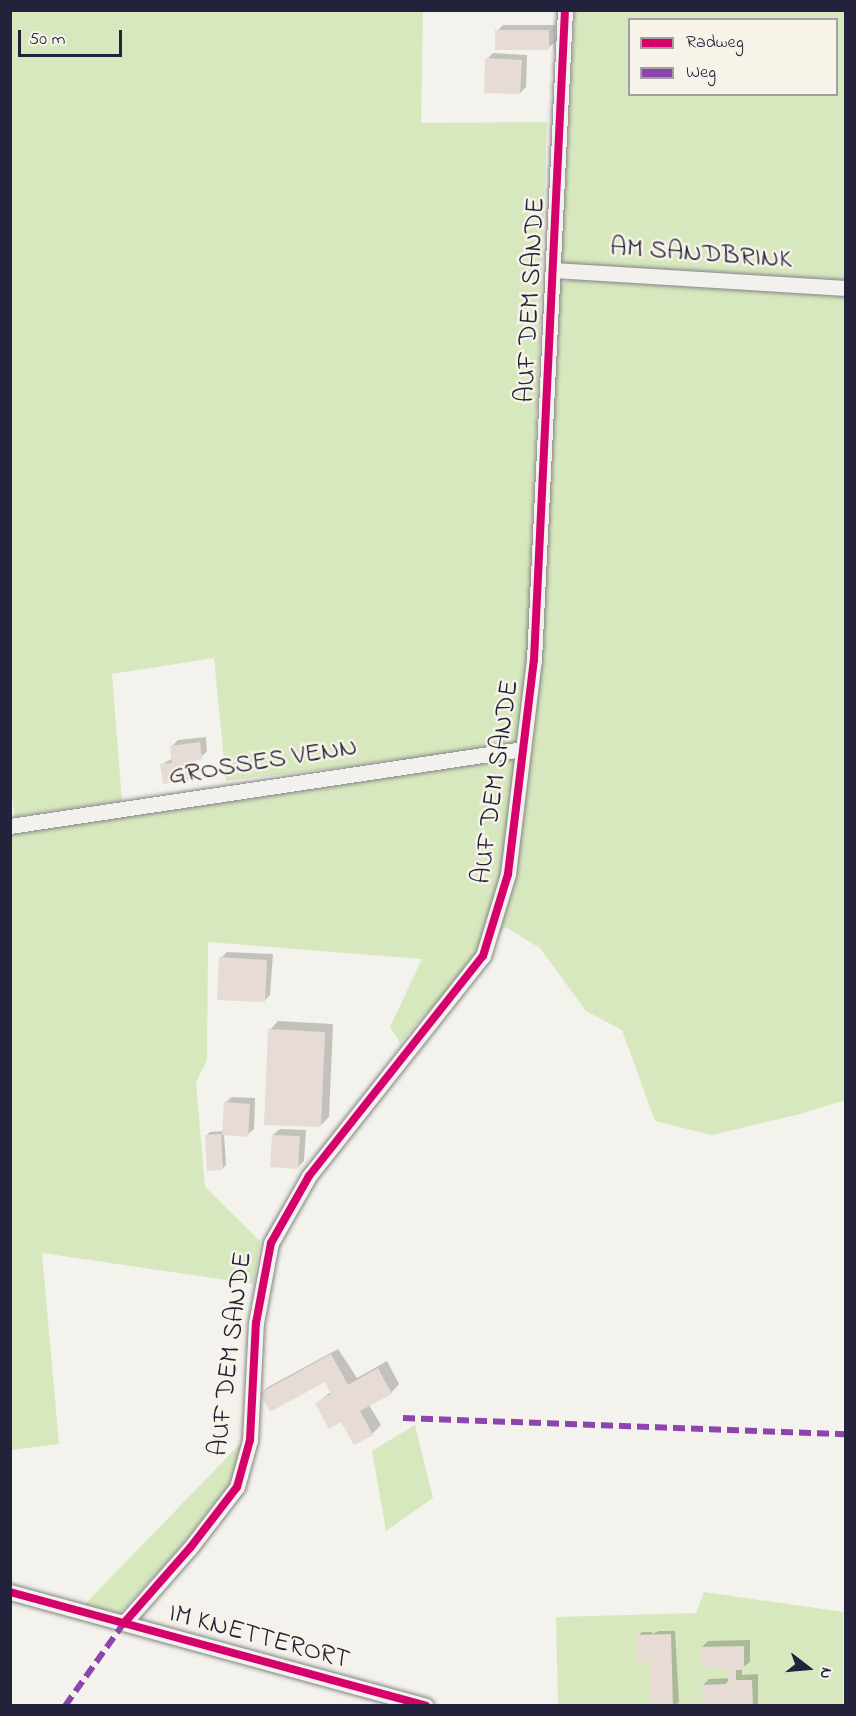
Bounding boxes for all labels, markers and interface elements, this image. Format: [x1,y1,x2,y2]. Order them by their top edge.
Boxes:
scale bar [21,18,124,56]
legend [628,18,838,96]
text: 50 m [29,27,66,53]
text: Radweg [686,30,744,56]
text: Weg [686,60,716,86]
street label: AUF DEM SANDE [509,196,553,404]
street label: AM SANDBRINK [609,231,793,277]
street label: AUF DEM SANDE [466,678,526,886]
street label: GROSSES VENN [166,731,360,793]
street label: AUF DEM SANDE [202,1250,260,1458]
street label: IM KNETTERORT [165,1597,353,1677]
north arrow [778,1638,838,1698]
text: N [812,1664,838,1681]

